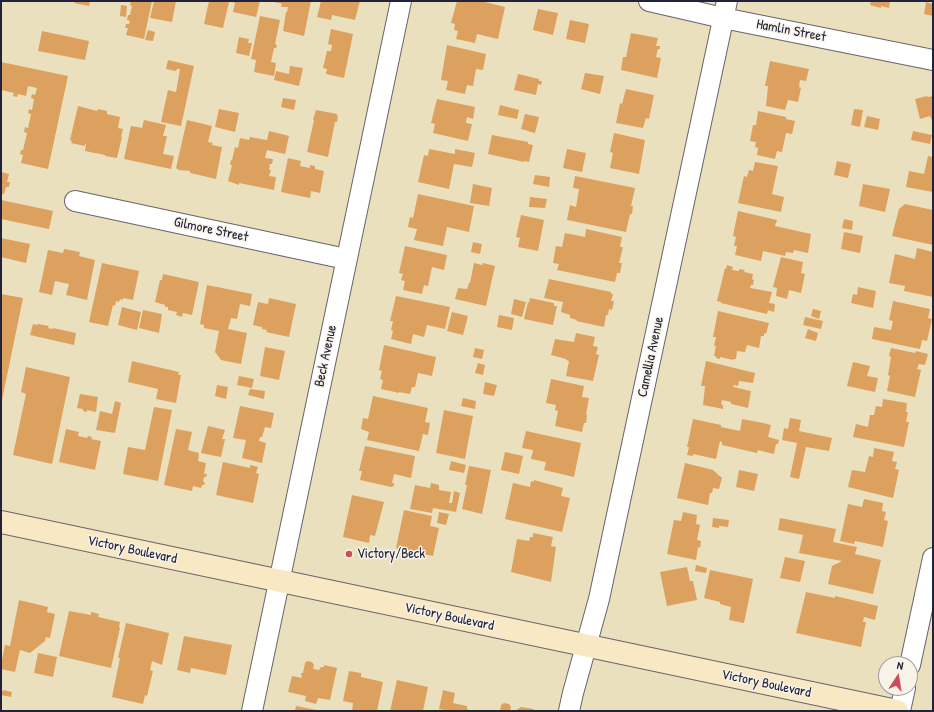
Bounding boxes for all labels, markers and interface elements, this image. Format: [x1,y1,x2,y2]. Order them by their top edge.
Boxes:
street label: Hamlin Street [755,16,827,46]
street label: Gilmore Street [172,214,250,246]
street label: Camellia Avenue [634,315,668,399]
street label: Beck Avenue [311,324,341,388]
street label: Victory Boulevard [86,532,178,568]
place label: Victory/Beck [357,546,425,562]
marker: Victory/Beck [344,549,354,559]
street label: Victory Boulevard [403,599,495,635]
north arrow [878,656,918,696]
text: N [896,658,905,673]
street label: Victory Boulevard [720,666,812,702]

